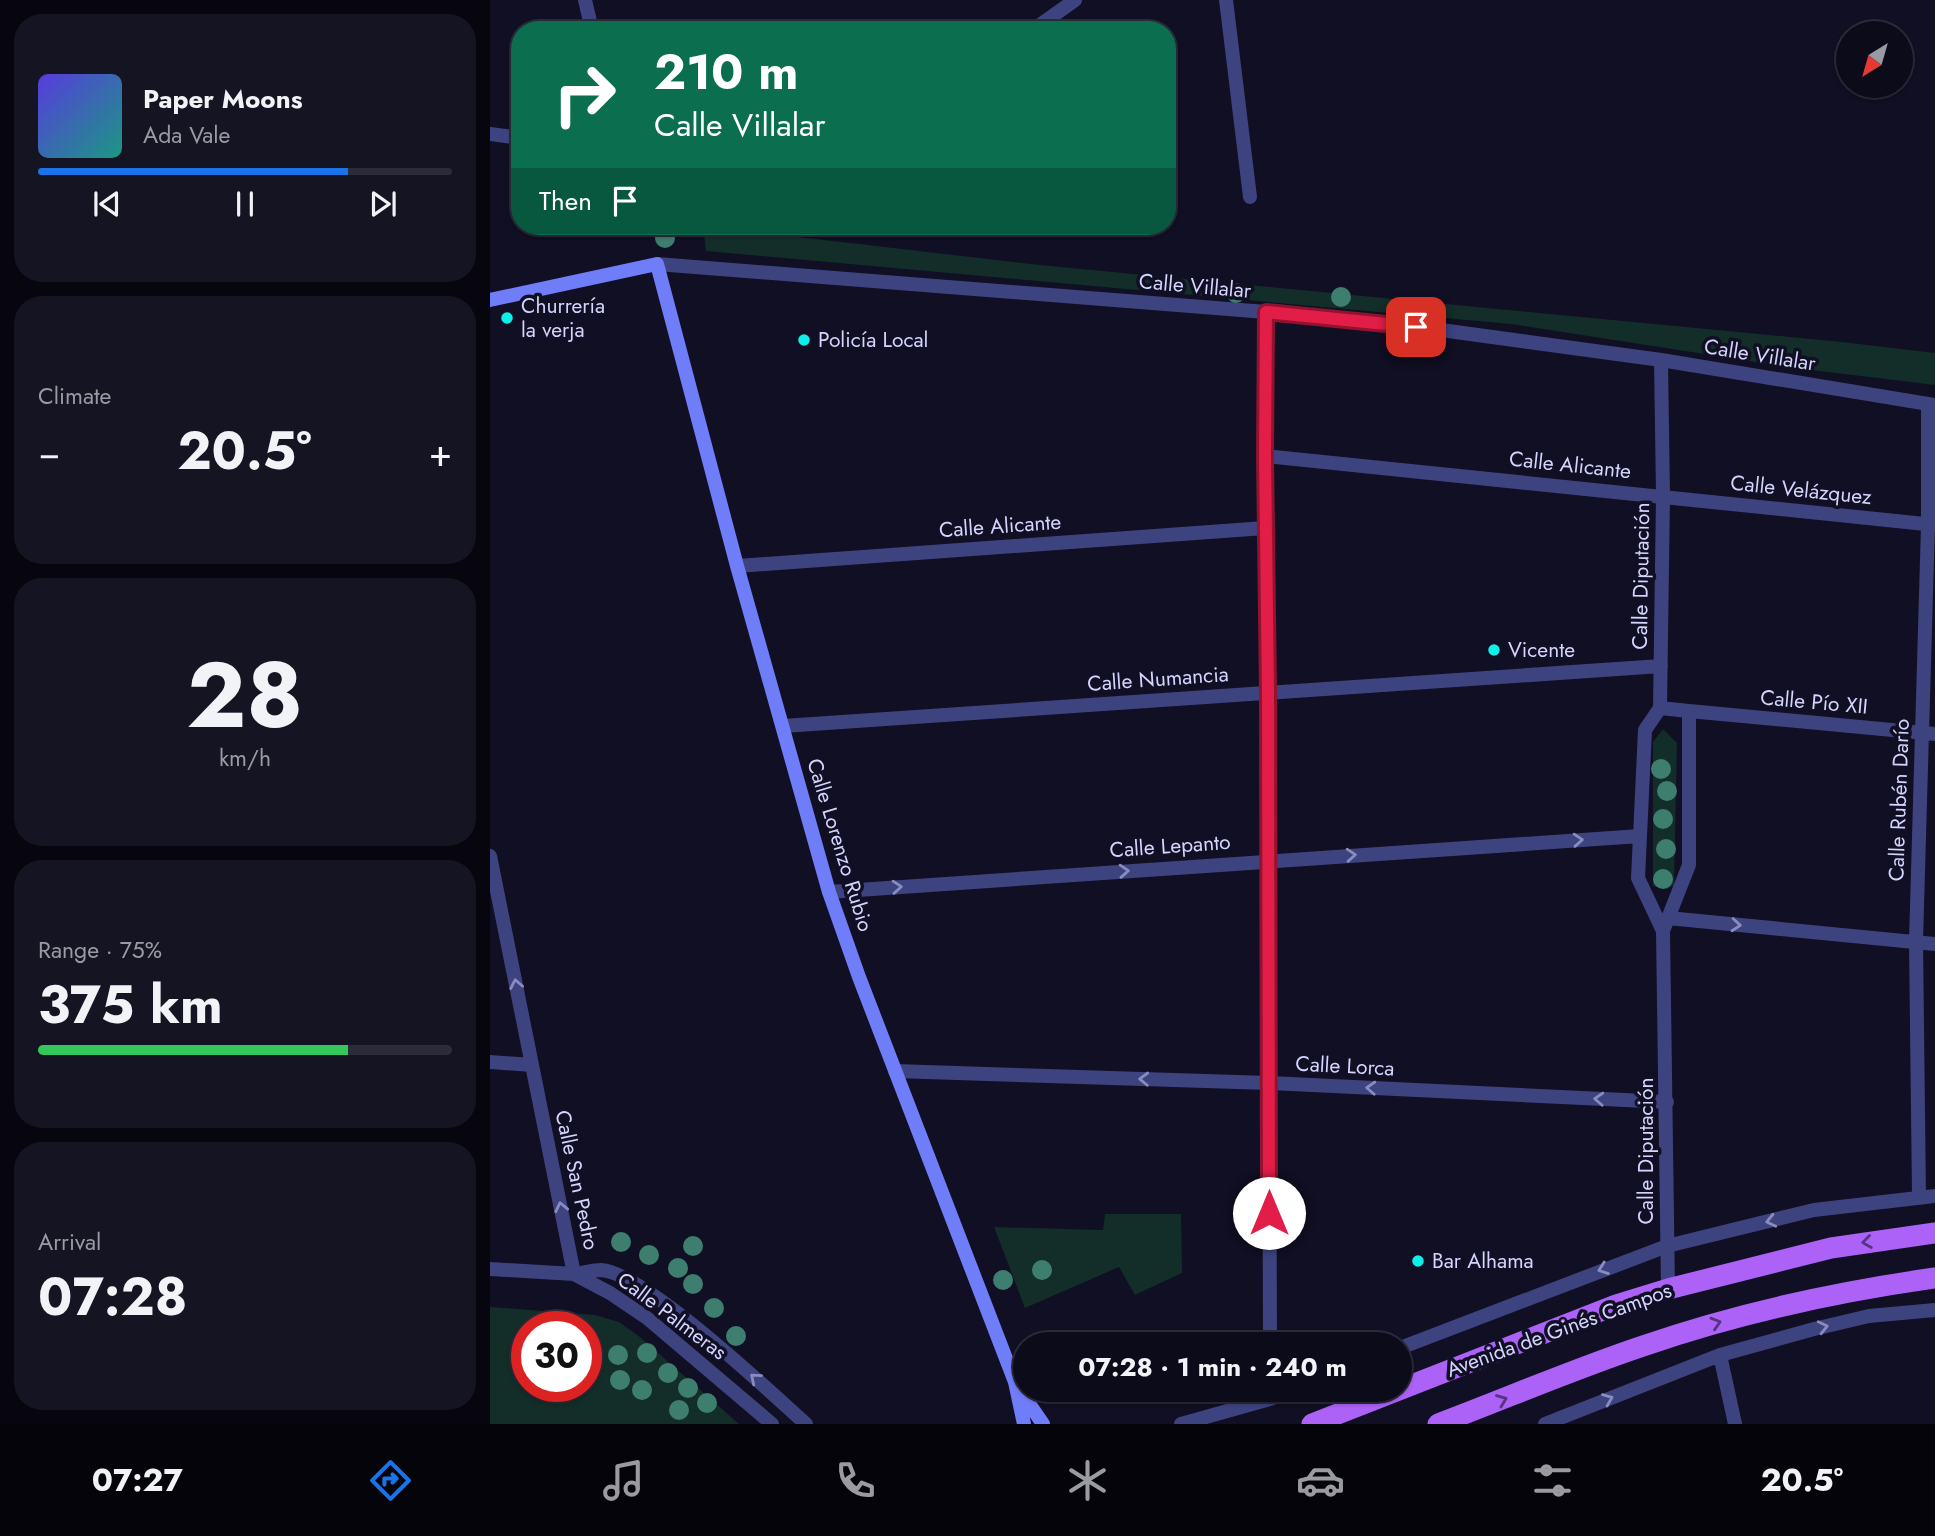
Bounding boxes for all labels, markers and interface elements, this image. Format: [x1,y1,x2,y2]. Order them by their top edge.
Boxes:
north arrow [1836,21,1913,98]
map controls [1836,21,1913,98]
text: 210 m [654,37,798,107]
icon: right [539,49,630,140]
text: Paper Moons [143,80,303,118]
text: Calle Villalar [654,102,825,148]
text: Ada Vale [143,118,230,152]
text: Then [539,182,592,220]
icon: arrive [606,182,644,220]
icon: previous [88,185,126,223]
icon: pause [226,185,264,223]
icon: next [364,185,402,223]
street label: Calle Villalar [1138,266,1253,306]
place label: Churrería la verja [521,291,605,345]
pin [1386,297,1446,357]
icon: arrive [1397,308,1435,346]
marker: Churrería la verja [499,310,515,326]
place label: Policía Local [818,325,928,355]
street label: Calle Villalar [1702,331,1819,379]
marker: Policía Local [796,332,812,348]
text: Climate [38,379,111,413]
text: 20.5° [177,413,312,489]
text: − [38,425,60,480]
text: + [429,425,452,480]
street label: Calle Alicante [1508,444,1633,486]
street label: Calle Velázquez [1729,468,1873,512]
street label: Calle Diputación [1625,502,1657,650]
street label: Calle Alicante [938,507,1062,545]
text: 28 [187,630,303,761]
place label: Vicente [1508,635,1575,665]
marker: Vicente [1486,642,1502,658]
street label: Calle Numancia [1086,659,1230,699]
street label: Calle Pío XII [1759,682,1869,722]
street label: Calle Rubén Darío [1881,718,1917,882]
text: km/h [219,741,271,775]
street label: Calle Lorenzo Rubio [799,755,881,935]
street label: Calle Lepanto [1109,827,1231,865]
one-way arrow [1573,833,1584,848]
one-way arrow [1346,848,1357,863]
one-way arrow [1119,864,1130,879]
one-way arrow [892,880,903,895]
one-way arrow [1731,917,1742,932]
text: Range · 75% [38,933,162,967]
text: 375 km [38,967,223,1043]
one-way arrow [509,978,524,990]
street label: Calle Lorca [1295,1048,1395,1084]
one-way arrow [1138,1071,1149,1087]
street label: Calle Diputación [1631,1077,1661,1225]
one-way arrow [1366,1081,1377,1096]
one-way arrow [1593,1092,1604,1107]
street label: Calle San Pedro [548,1107,606,1253]
position arrow [1232,1176,1306,1250]
one-way arrow [554,1201,569,1213]
one-way arrow [1765,1212,1777,1227]
text: Arrival [38,1225,101,1259]
one-way arrow [1862,1235,1873,1250]
place label: Bar Alhama [1432,1246,1534,1276]
marker: Bar Alhama [1410,1253,1426,1269]
text: 07:28 [38,1259,187,1335]
one-way arrow [1598,1261,1610,1275]
street label: Calle Palmeras [611,1265,733,1367]
street label: Avenida de Ginés Campos [1442,1275,1676,1385]
speed limit sign: 30 [511,1311,602,1402]
one-way arrow [1710,1317,1722,1332]
one-way arrow [1817,1320,1829,1335]
text: 07:28 · 1 min · 240 m [1078,1348,1347,1386]
one-way arrow [750,1374,763,1386]
one-way arrow [1602,1393,1614,1407]
one-way arrow [1496,1394,1508,1408]
icon: directions [366,1456,415,1505]
icon: music [599,1456,648,1505]
icon: phone [831,1456,880,1505]
icon: climate [1063,1456,1112,1505]
icon: car [1296,1456,1345,1505]
icon: filters [1528,1456,1577,1505]
text: 07:27 [92,1457,183,1503]
text: 20.5° [1761,1457,1843,1503]

